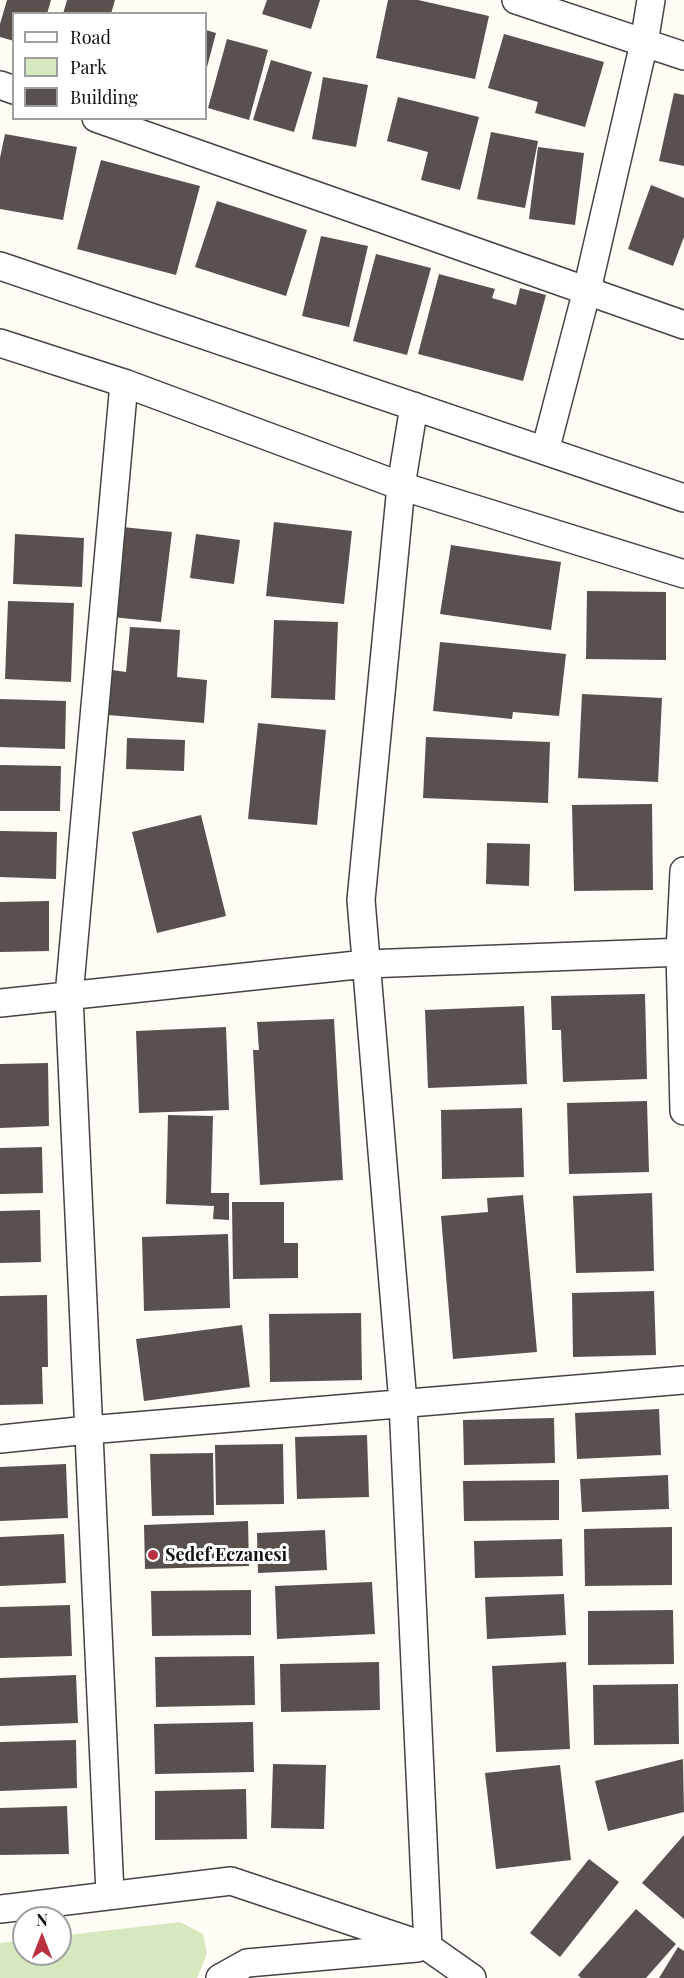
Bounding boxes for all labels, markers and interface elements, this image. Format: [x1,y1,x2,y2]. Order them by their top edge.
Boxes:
legend [12,12,207,120]
text: Road [70,25,111,49]
text: Park [70,55,107,79]
text: Building [70,85,138,109]
place label: Sedef Eczanesi [165,1544,287,1566]
marker: Sedef Eczanesi [146,1548,160,1562]
north arrow [12,1906,72,1966]
text: N [36,1909,48,1930]

